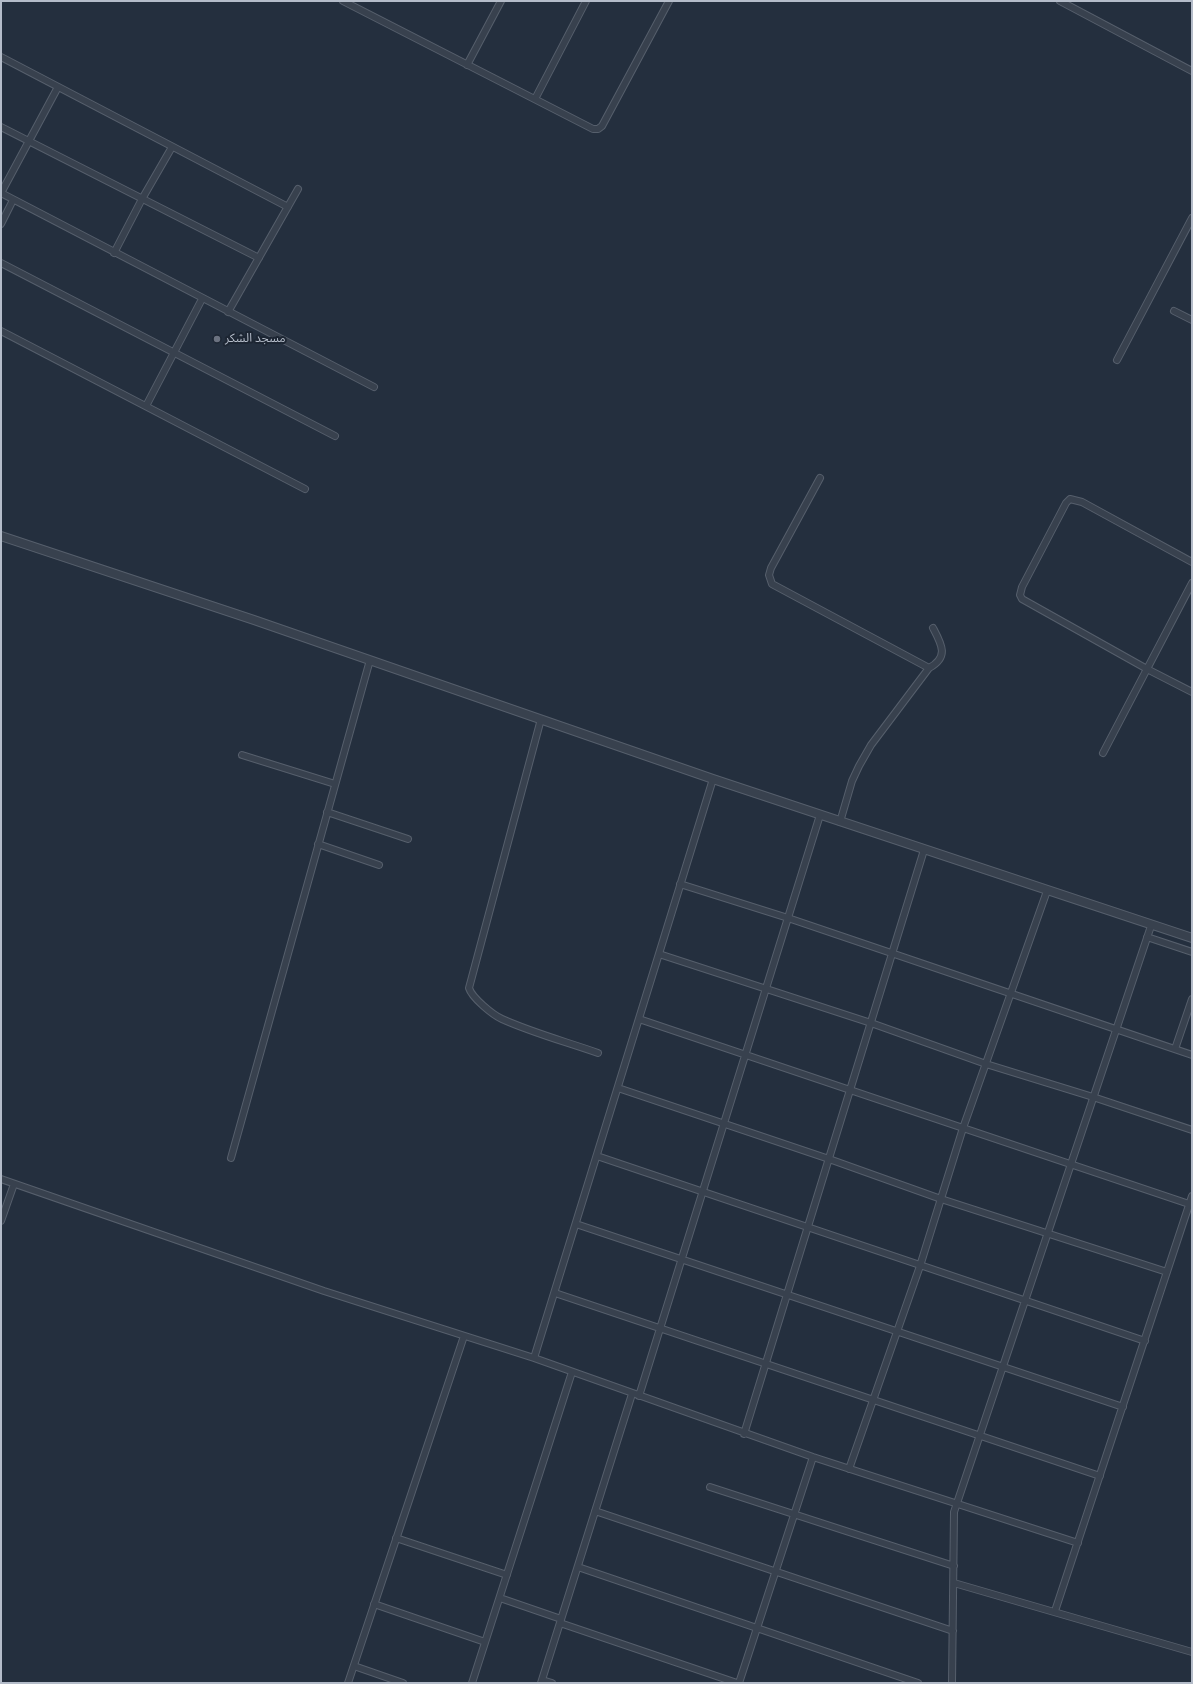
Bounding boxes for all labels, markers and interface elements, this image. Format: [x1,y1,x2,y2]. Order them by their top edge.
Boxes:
place label: مسجد الشكر [225,332,286,346]
marker: مسجد الشكر [212,334,222,344]

